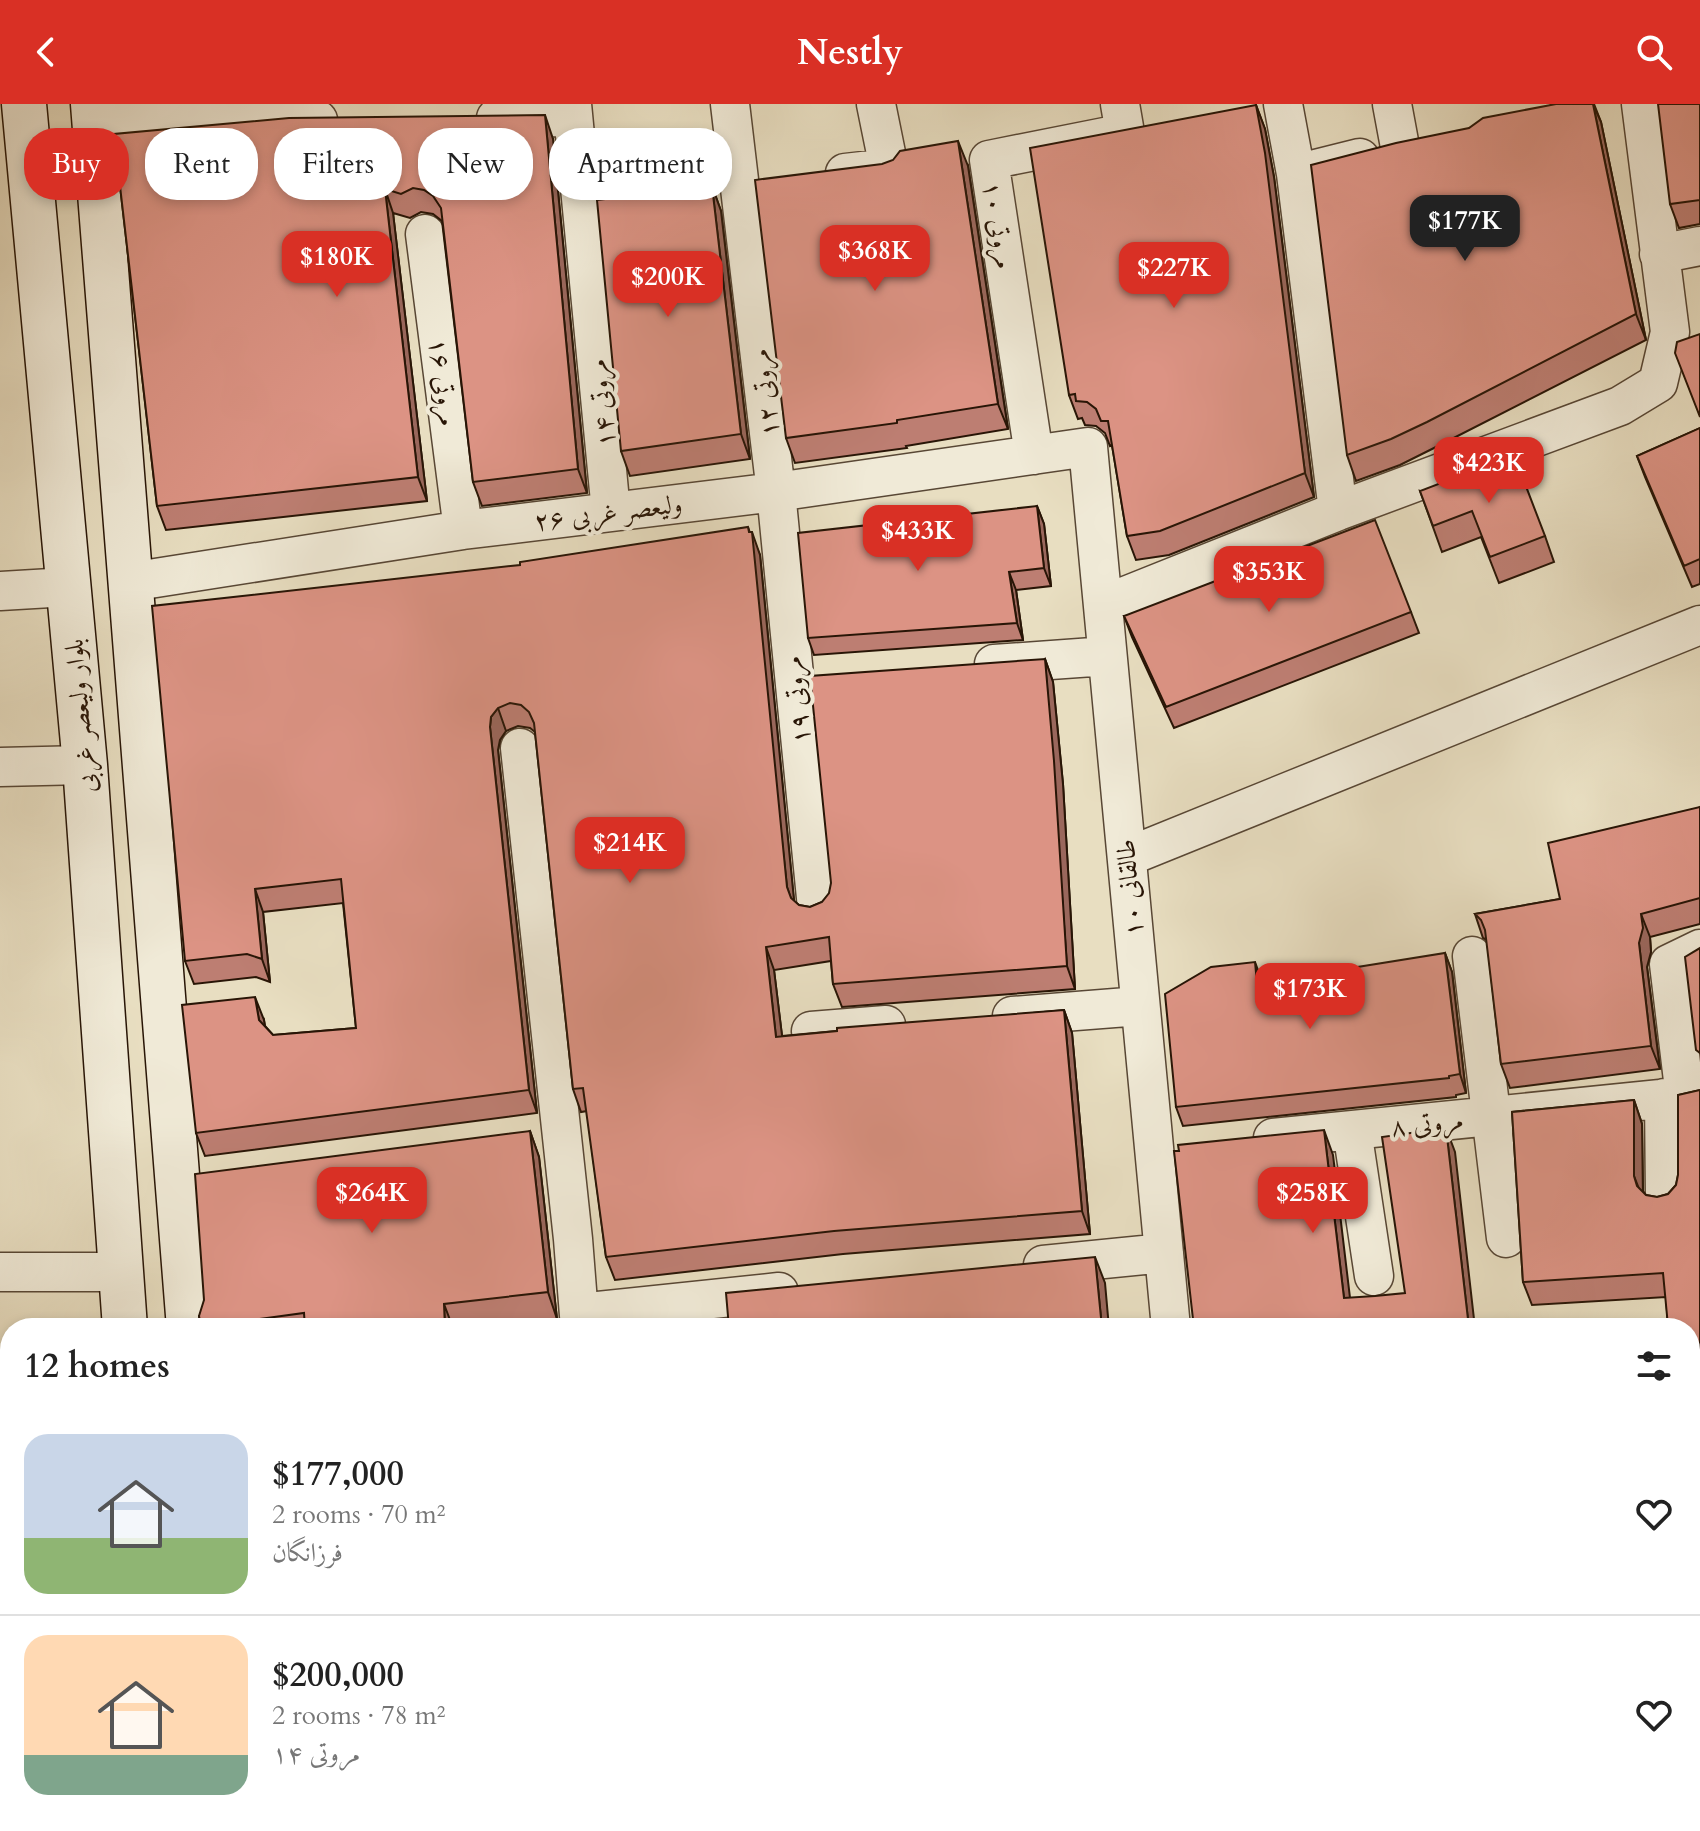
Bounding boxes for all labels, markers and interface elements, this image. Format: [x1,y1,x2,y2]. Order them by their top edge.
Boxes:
text: Nestly [797,28,903,77]
icon: back [24,30,68,74]
icon: search [1632,30,1676,74]
chip: Buy [24,128,129,200]
chip: Rent [145,128,258,200]
chip: Filters [274,128,402,200]
chip: New [418,128,533,200]
chip: Apartment [549,128,732,200]
street label: مروتی ۱۰ [974,179,1023,271]
pin: $177K [1409,195,1521,263]
text: $177K [1428,203,1502,238]
pin: $368K [819,225,931,293]
pin: $180K [281,231,393,299]
text: $368K [838,233,912,268]
text: $180K [300,239,374,274]
pin: $227K [1118,242,1230,310]
text: $227K [1137,250,1211,285]
pin: $200K [612,251,724,319]
text: $200K [631,259,705,294]
street label: مروتی ۱۶ [421,336,466,428]
street label: مروتی ۱۲ [742,347,787,439]
street label: مروتی ۱۴ [579,357,624,449]
pin: $423K [1433,437,1545,505]
text: $423K [1452,445,1526,480]
street label: ولیعصر غربی ۲۶ [532,486,684,540]
pin: $433K [862,505,974,573]
text: $433K [881,513,955,548]
pin: $353K [1213,546,1325,614]
text: $353K [1232,554,1306,589]
street label: بلوار ولیعصر غربی [56,637,106,794]
street label: مروتی ۱۹ [774,654,819,746]
pin: $214K [574,817,686,885]
text: $214K [593,825,667,860]
street label: طالقانی ۱۰ [1108,838,1151,938]
pin: $173K [1254,963,1366,1031]
text: $173K [1273,971,1347,1006]
street label: مروتی ۸ [1389,1102,1465,1145]
pin: $264K [316,1167,428,1235]
pin: $258K [1257,1167,1369,1235]
text: $264K [335,1175,409,1210]
text: $258K [1276,1175,1350,1210]
text: 12 homes [24,1343,170,1389]
icon: filters [1632,1344,1676,1388]
text: $177,000 [272,1451,404,1497]
icon: home [88,1466,184,1562]
icon: heart [1632,1492,1676,1536]
text: 2 rooms · 70 m² [272,1497,445,1532]
text: فرزانگان [272,1535,343,1570]
text: $200,000 [272,1652,404,1698]
icon: home [88,1667,184,1763]
icon: heart [1632,1693,1676,1737]
text: 2 rooms · 78 m² [272,1698,445,1733]
text: مروتی ۱۴ [272,1736,360,1771]

